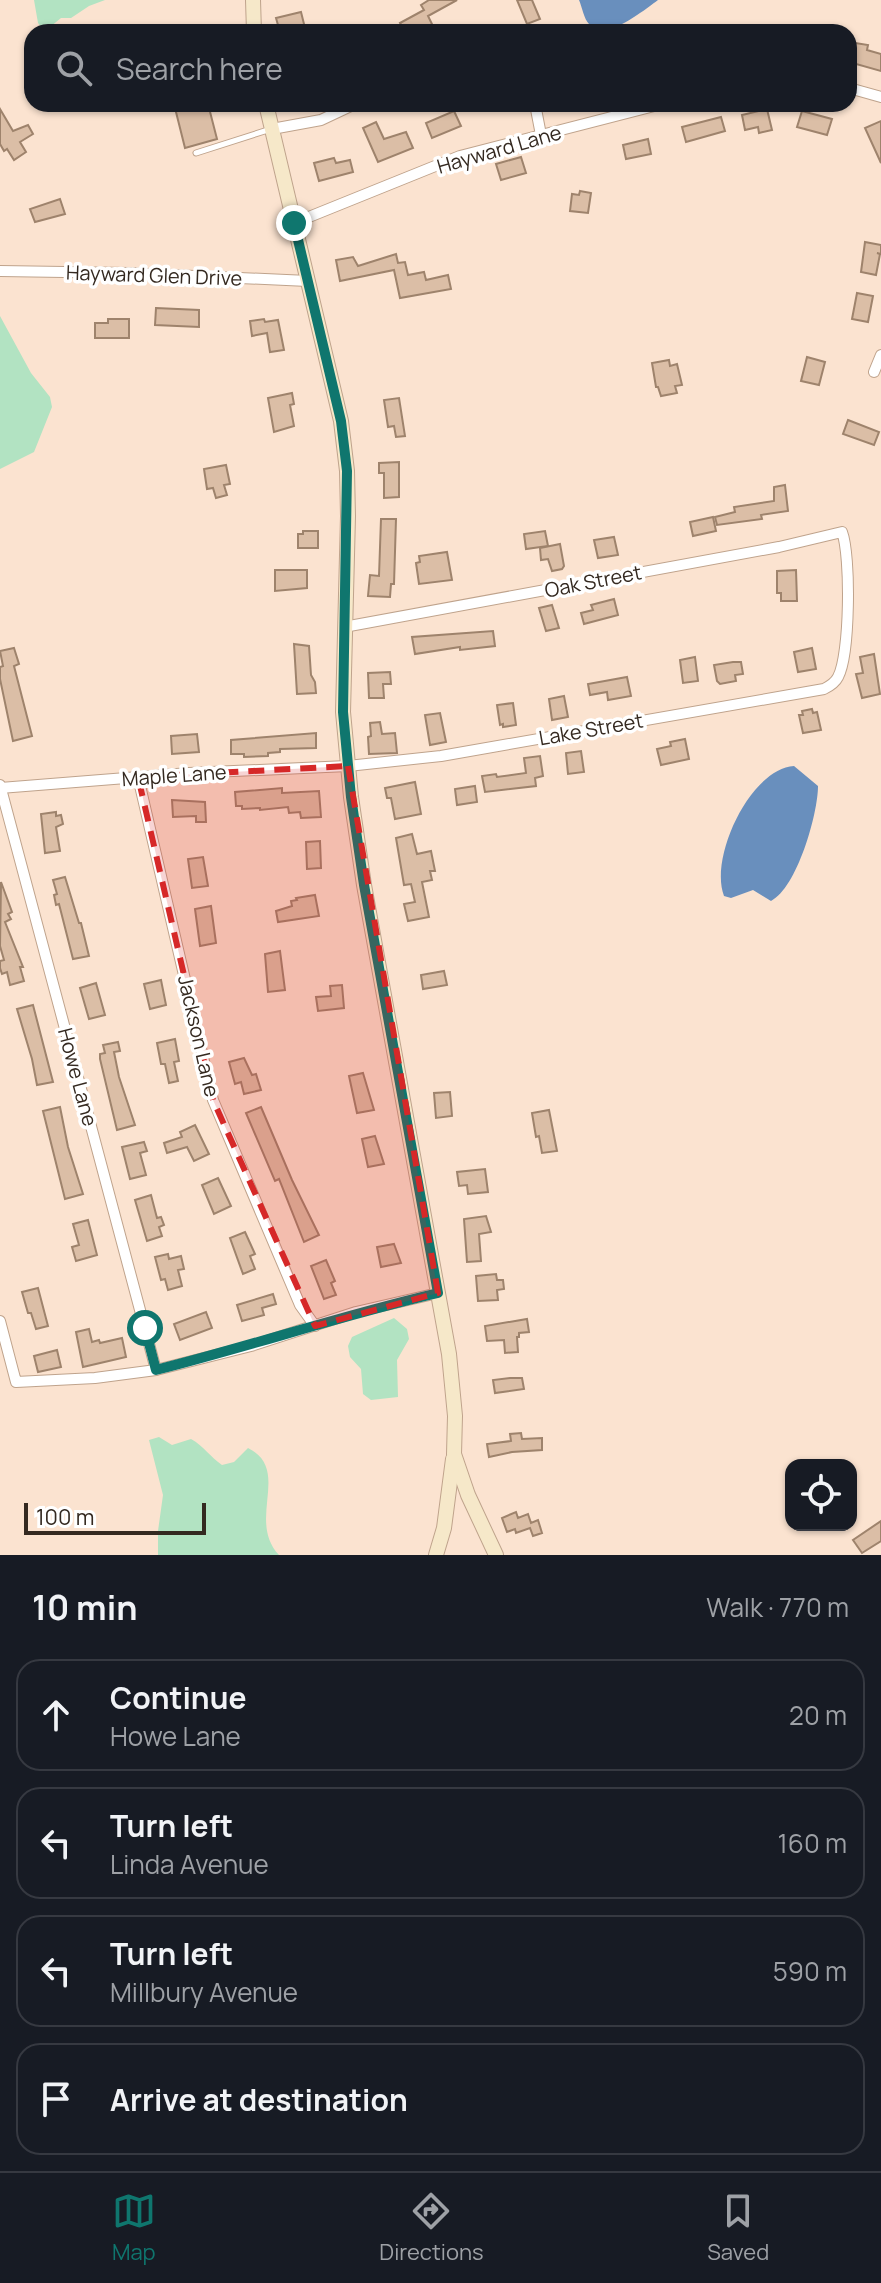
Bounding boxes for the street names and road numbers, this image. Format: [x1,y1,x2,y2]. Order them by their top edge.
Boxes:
street label: Hayward Lane [434,118,564,180]
street label: Hayward Glen Drive [65,258,243,292]
street label: Oak Street [542,558,644,604]
street label: Lake Street [537,707,645,751]
street label: Maple Lane [121,758,227,792]
street label: Jackson Lane [172,972,226,1100]
street label: Howe Lane [52,1025,104,1129]

